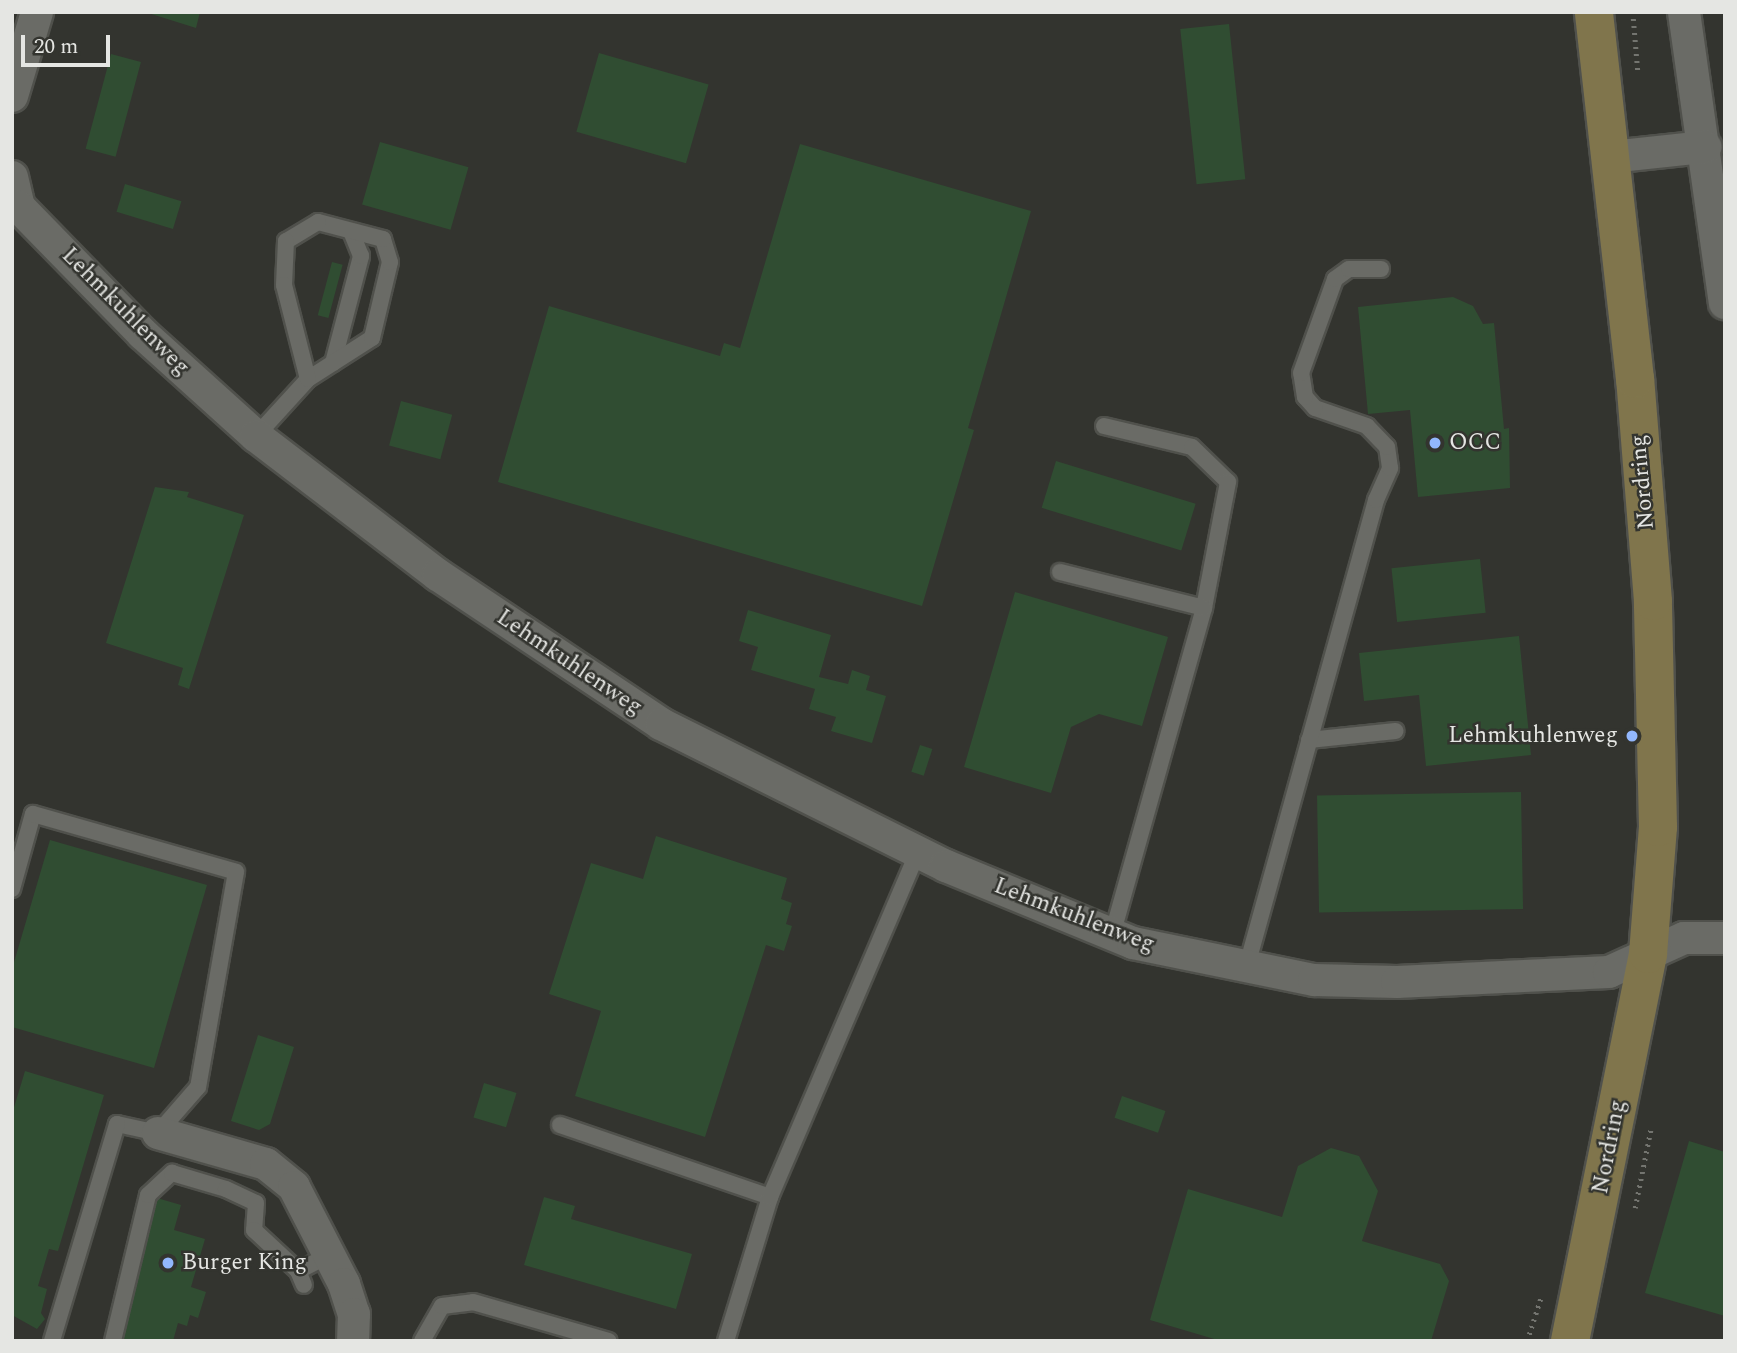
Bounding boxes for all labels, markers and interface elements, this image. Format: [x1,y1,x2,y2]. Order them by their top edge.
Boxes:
scale bar [24,21,114,65]
text: 20 m [34,31,78,63]
street label: Lehmkuhlenweg [55,242,195,382]
place label: OCC [1449,429,1501,457]
street label: Nordring [1625,434,1661,530]
marker: OCC [1427,435,1443,451]
street label: Lehmkuhlenweg [491,604,647,722]
place label: Lehmkuhlenweg [1448,722,1618,750]
marker: Lehmkuhlenweg [1624,728,1640,744]
street label: Lehmkuhlenweg [990,873,1158,959]
street label: Nordring [1587,1098,1633,1196]
place label: Burger King [182,1249,307,1277]
marker: Burger King [160,1255,176,1271]

